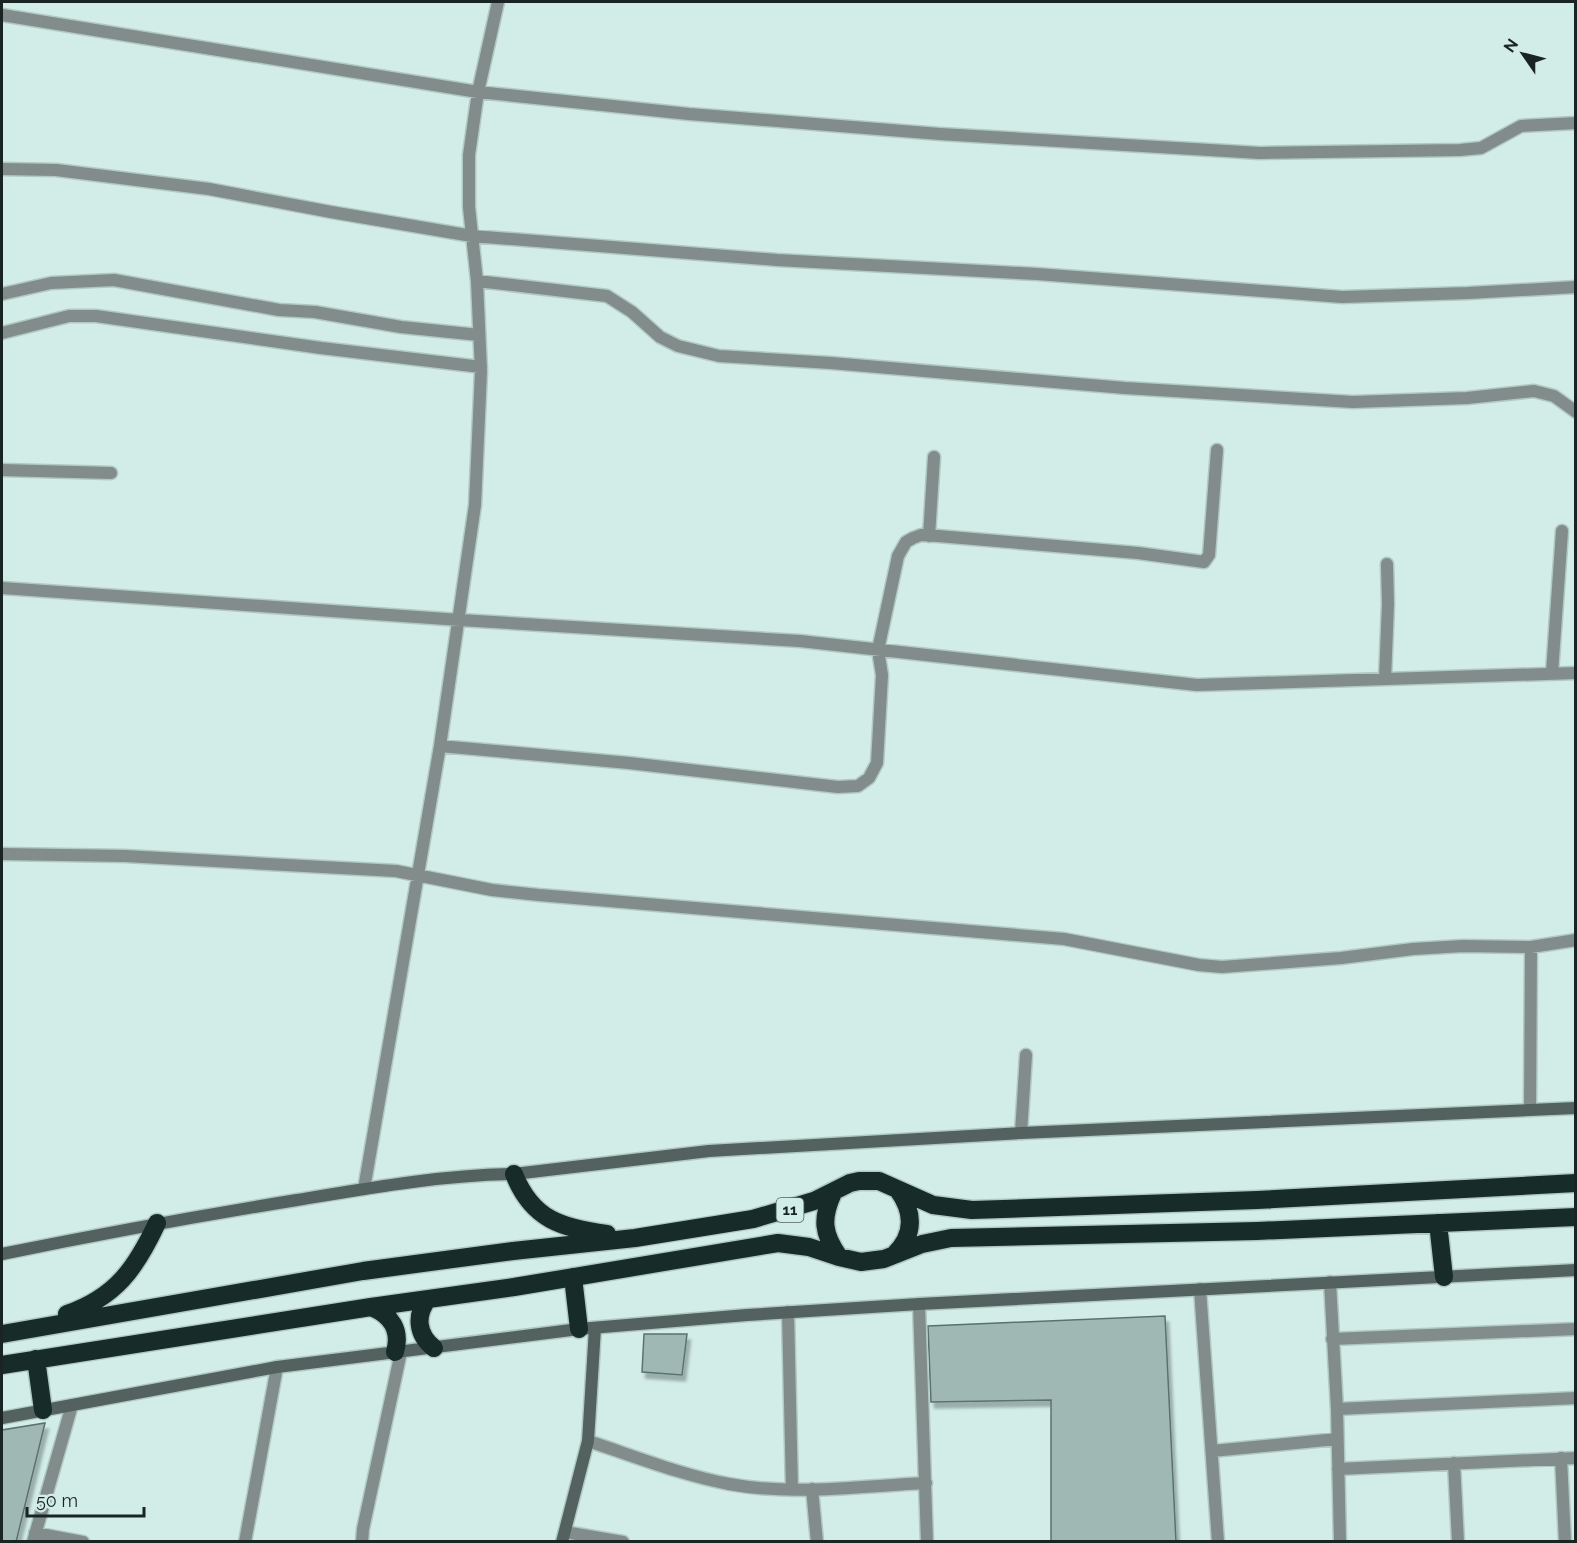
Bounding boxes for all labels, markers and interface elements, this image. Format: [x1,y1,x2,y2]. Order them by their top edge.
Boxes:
north arrow [1493,24,1553,84]
text: N [1500,35,1522,56]
road number: 11 [776,1198,804,1222]
scale bar [27,1480,144,1518]
text: 50 m [36,1490,78,1511]

